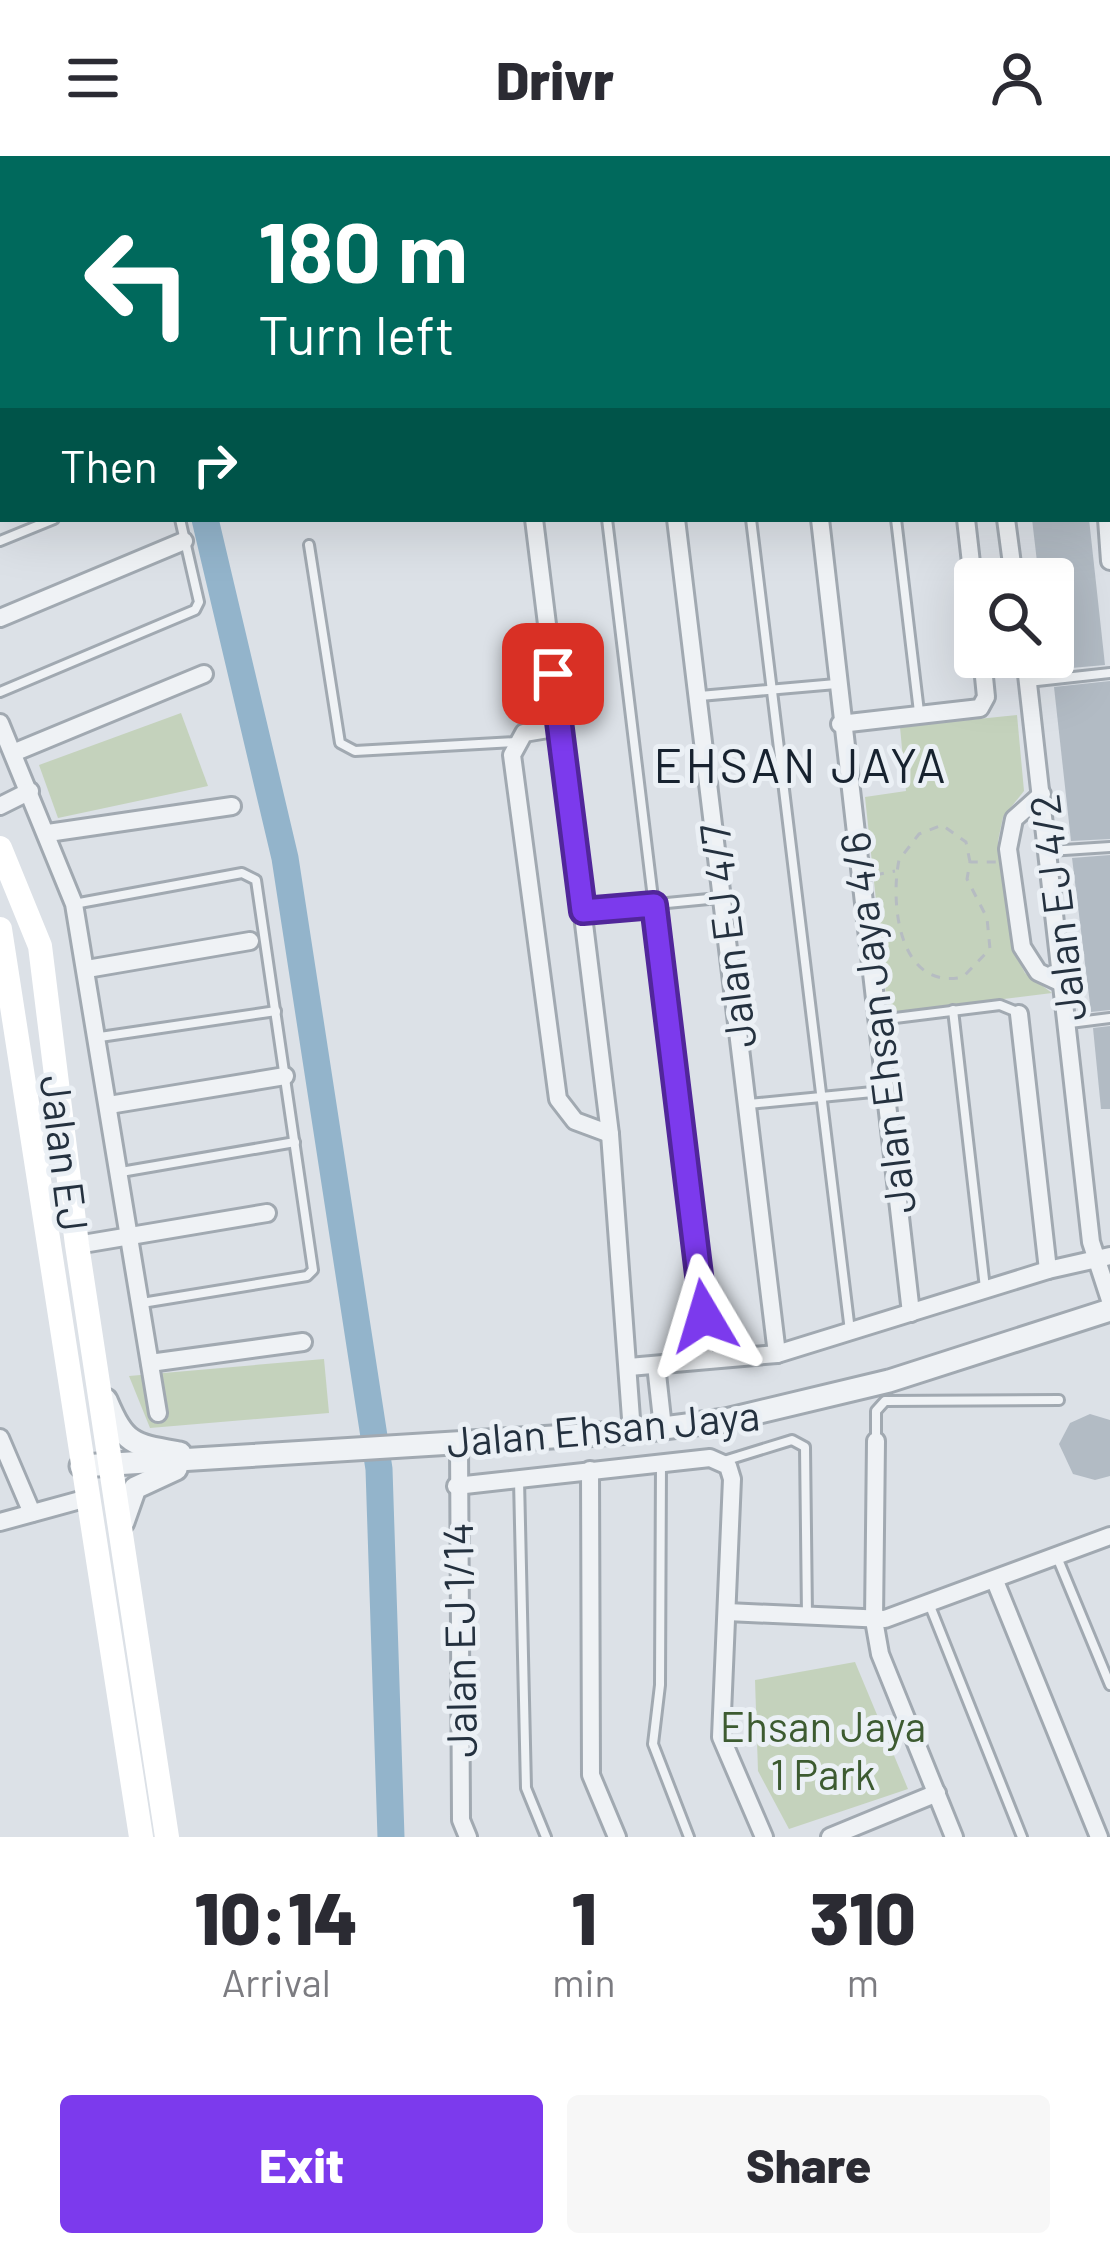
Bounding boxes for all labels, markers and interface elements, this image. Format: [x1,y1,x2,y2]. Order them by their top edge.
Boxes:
icon: menu [60,45,126,111]
icon: person [984,45,1050,111]
text: Drivr [496,46,614,111]
text: 180 m [258,199,468,300]
icon: left [60,204,216,360]
text: Turn left [258,301,455,366]
icon: right [182,432,248,498]
text: Then [60,438,158,492]
map controls [954,558,1074,678]
button: search [954,558,1074,678]
pin [502,623,604,725]
icon: arrive [520,641,586,707]
district label: EHSAN JAYA [653,735,949,793]
street label: Jalan EJ 4/2 [1017,792,1095,1024]
street label: Jalan EJ 4/7 [687,821,765,1051]
street label: Jalan Ehsan Jaya 4/6 [828,829,925,1217]
street label: Jalan EJ [32,1072,100,1234]
position arrow [641,1253,767,1379]
street label: Jalan Ehsan Jaya [444,1388,762,1467]
street label: Jalan EJ 1/14 [431,1522,485,1758]
park label: Ehsan Jaya 1 Park [720,1700,926,1798]
text: 10:14 [194,1873,358,1959]
text: 1 [571,1873,597,1959]
text: 310 [810,1873,916,1959]
text: Arrival [222,1958,331,2005]
text: min [552,1958,616,2005]
text: m [847,1958,879,2005]
button: Exit [60,2095,543,2233]
button: Share [567,2095,1050,2233]

